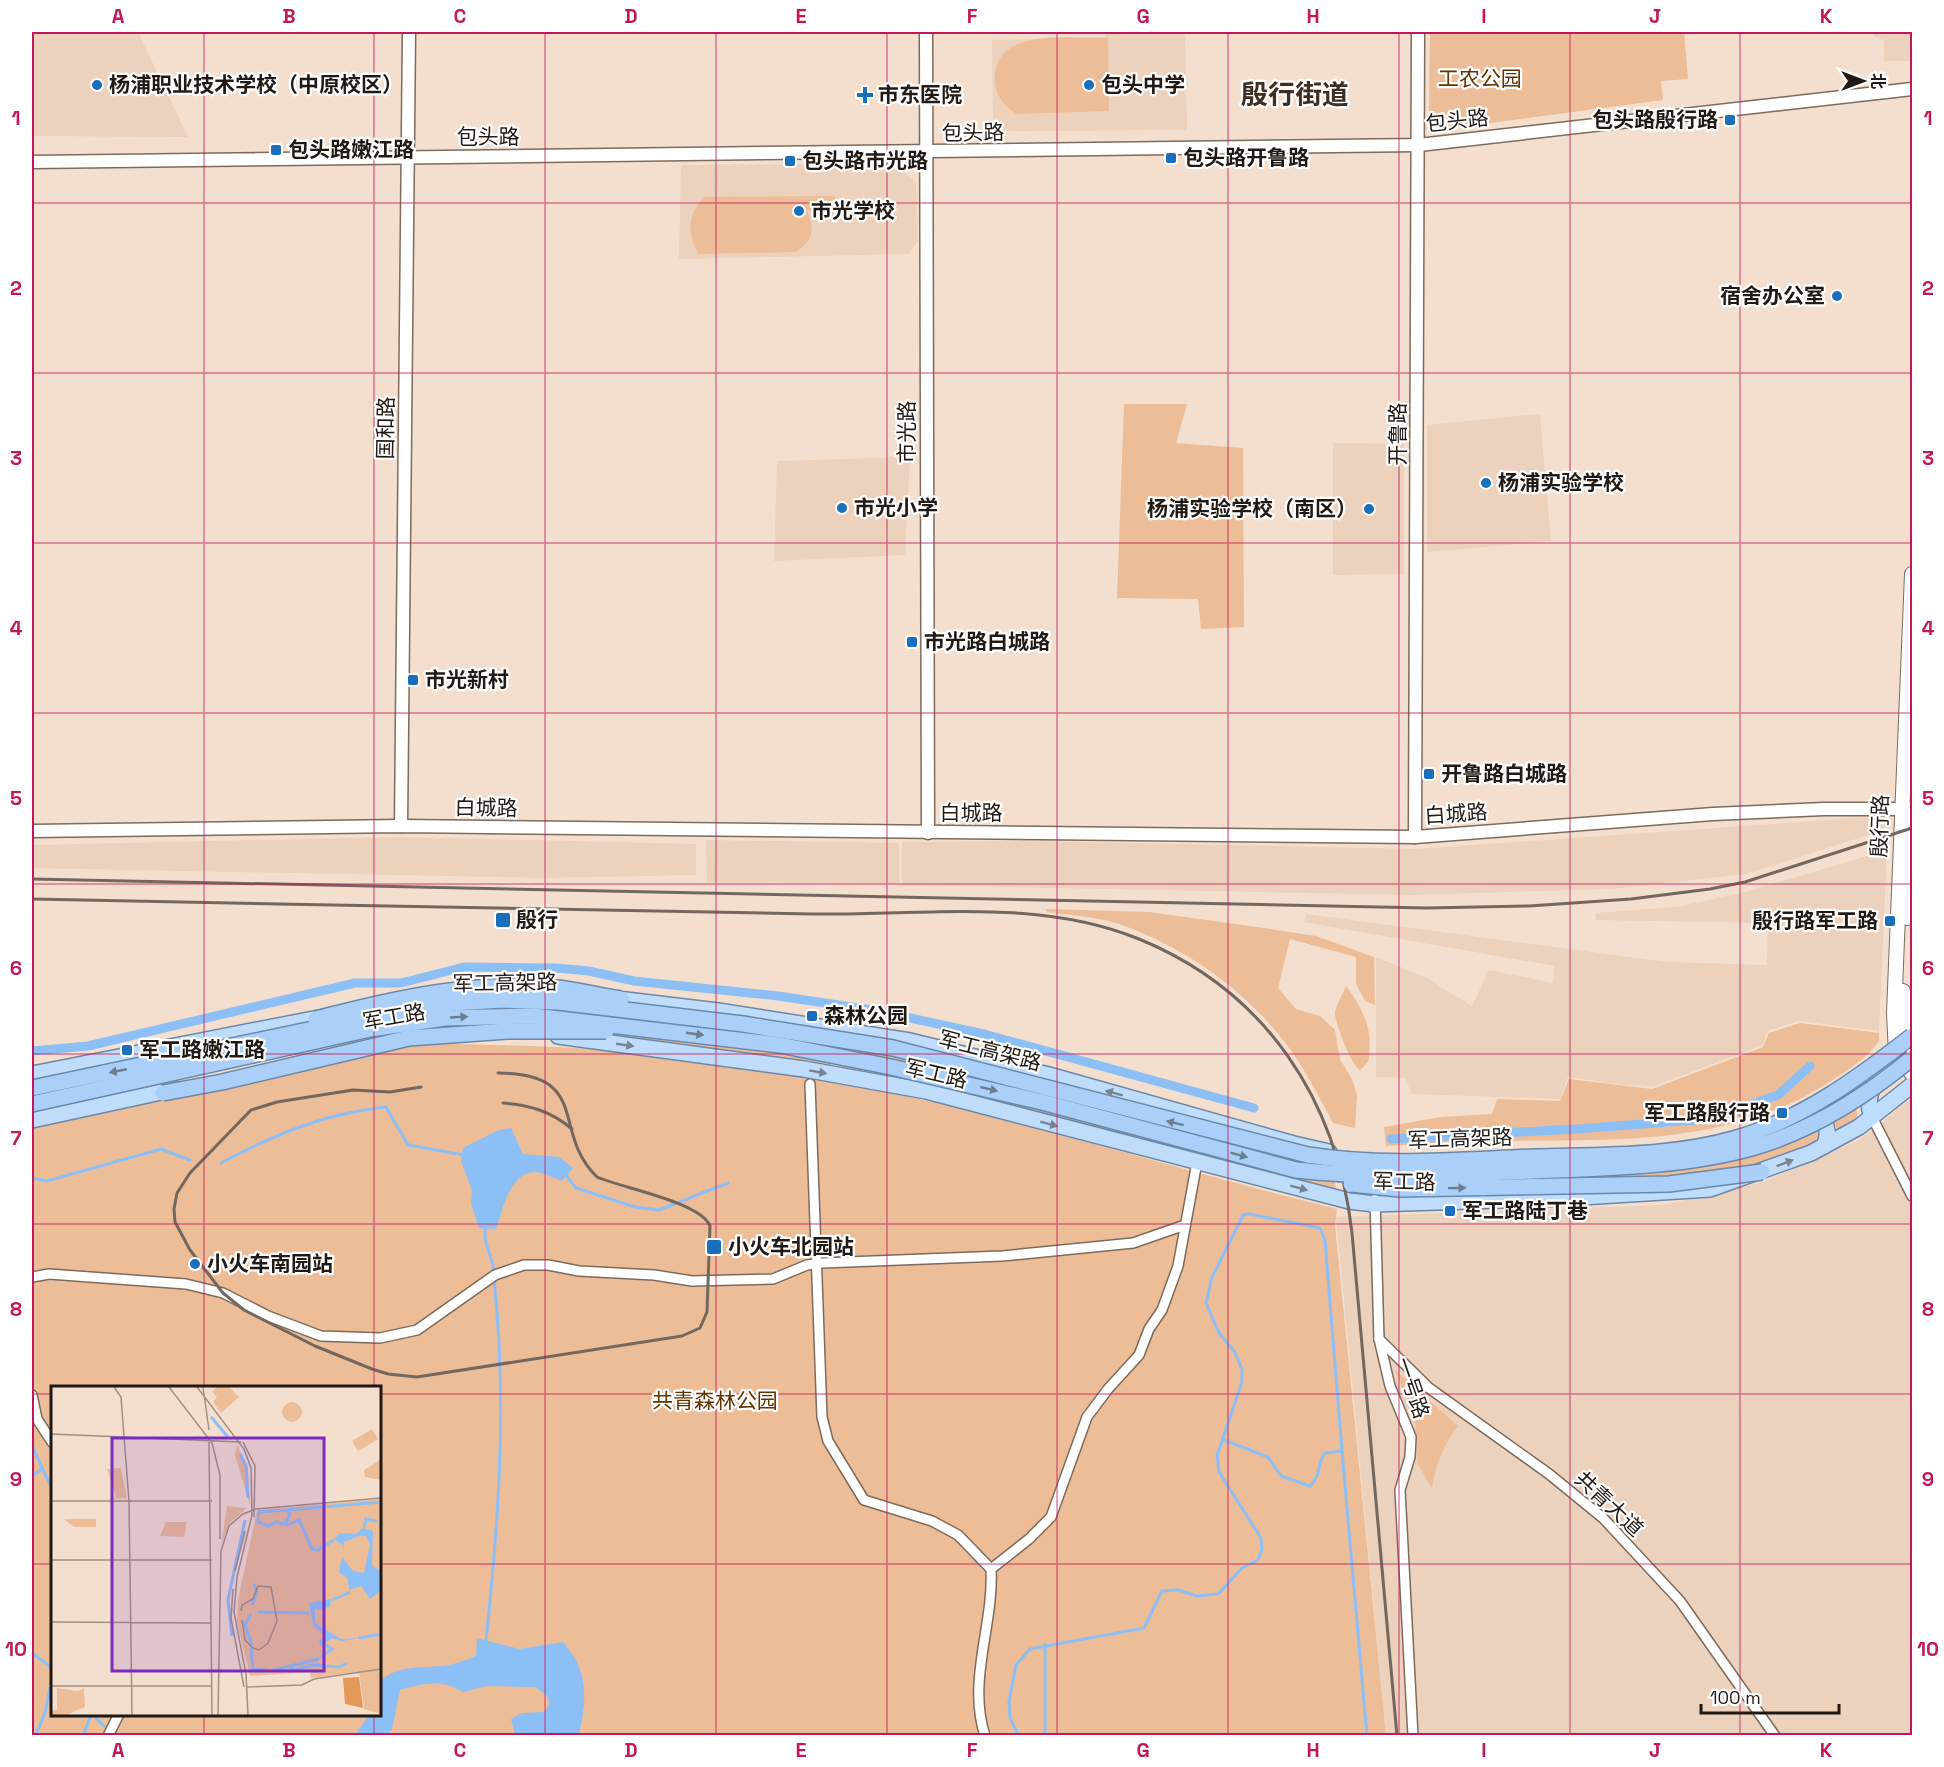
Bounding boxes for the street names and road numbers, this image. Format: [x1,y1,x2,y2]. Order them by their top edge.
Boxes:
street label: 包头路 [1424,104,1490,137]
street label: 包头路 [941,118,1005,147]
street label: 包头路 [457,123,520,150]
street label: 国和路 [371,396,400,460]
street label: 市光路 [893,401,920,464]
street label: 开鲁路 [1384,403,1411,466]
street label: 白城路 [454,793,518,822]
street label: 殷行路 [1865,794,1894,858]
street label: 白城路 [1424,798,1488,829]
street label: 白城路 [940,799,1003,826]
street label: 军工高架路 [452,968,558,997]
street label: 军工路 [361,998,427,1035]
street label: 军工高架路 [936,1025,1044,1076]
street label: 军工路 [902,1053,970,1094]
street label: 军工高架路 [1407,1123,1513,1154]
street label: 军工路 [1372,1167,1436,1196]
street label: 一号路 [1389,1354,1435,1422]
street label: 共青大道 [1569,1465,1649,1542]

